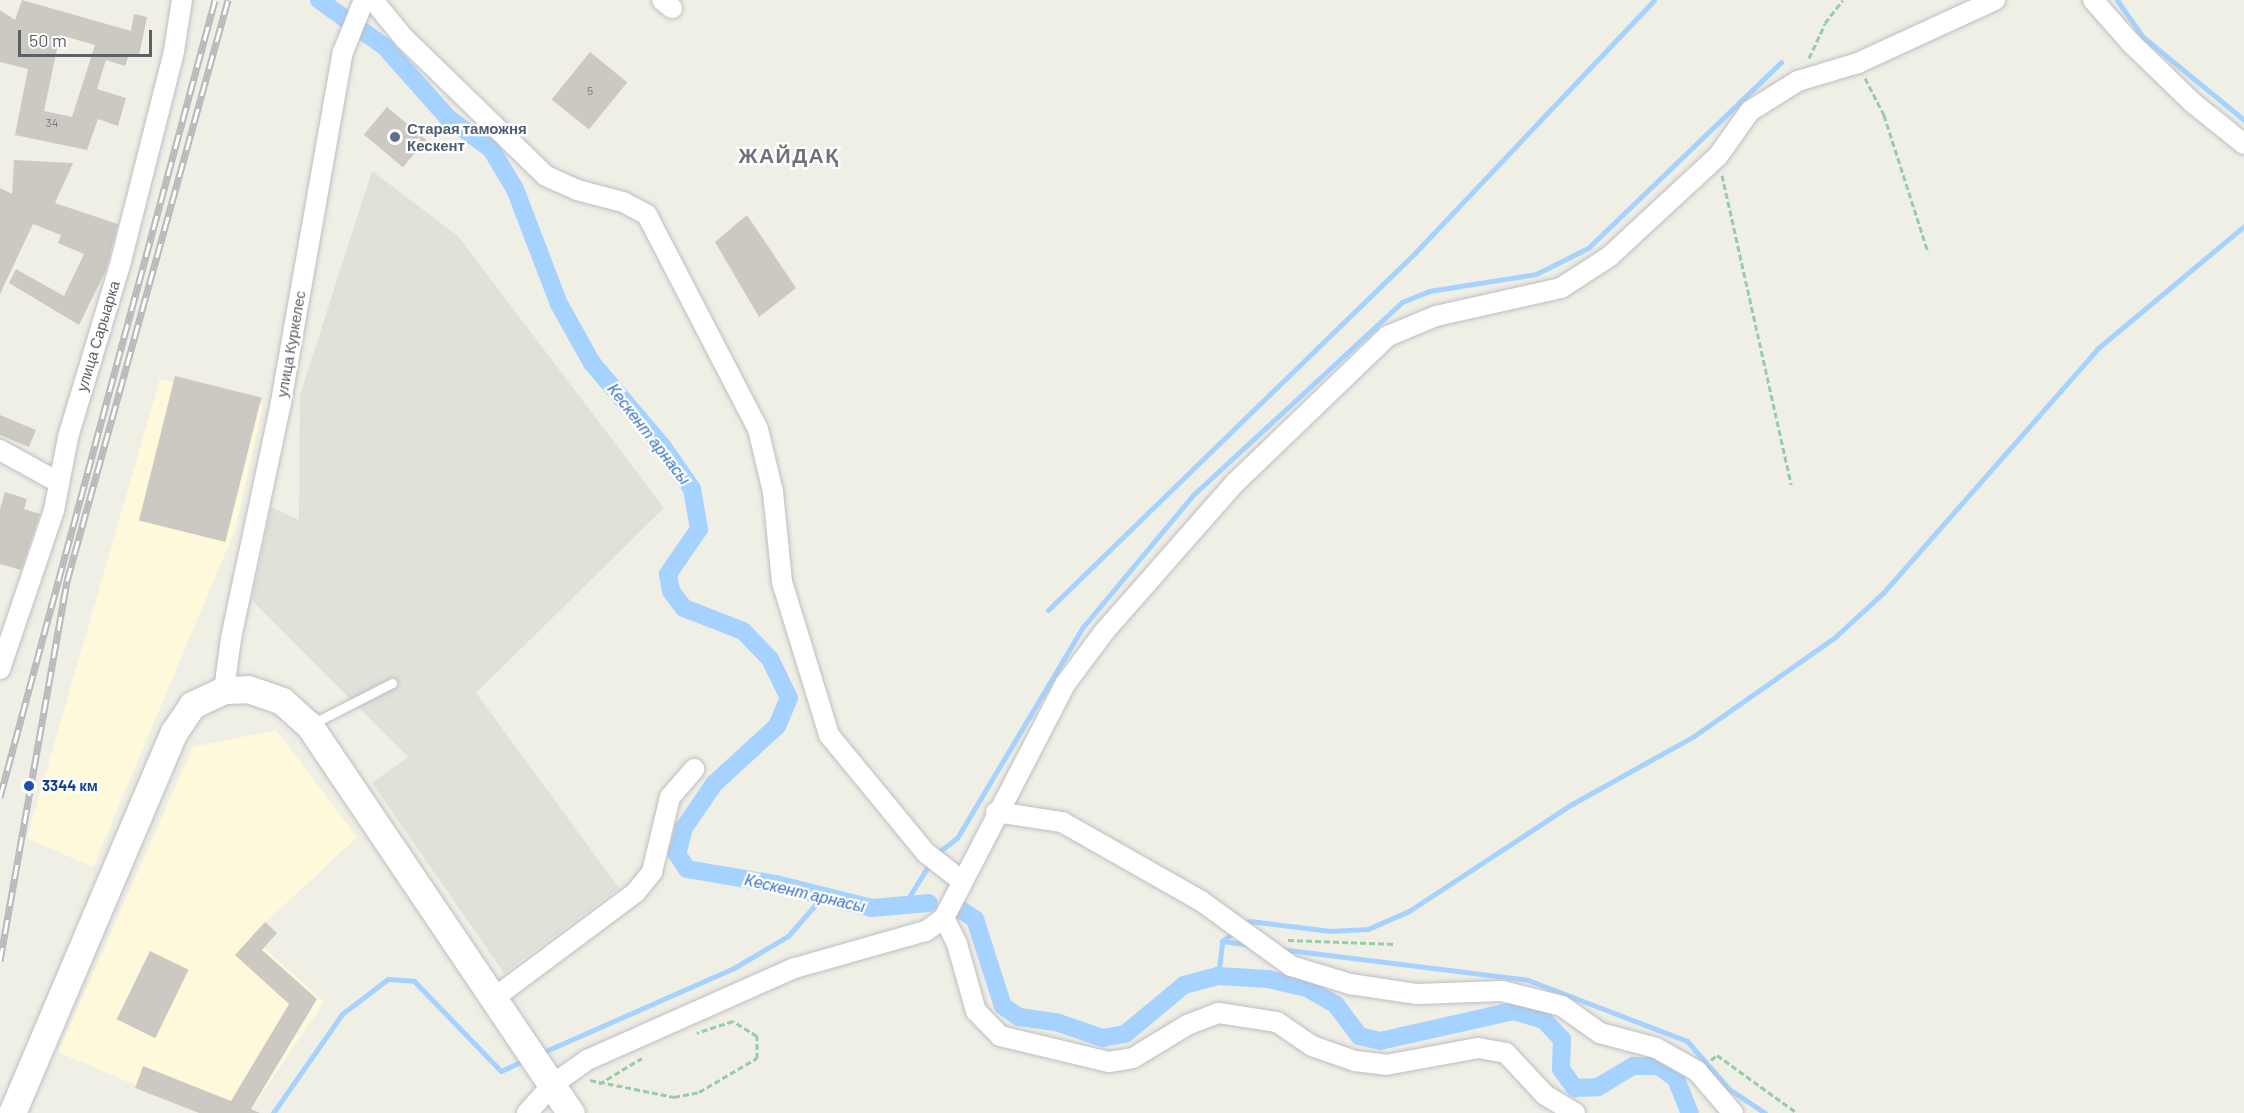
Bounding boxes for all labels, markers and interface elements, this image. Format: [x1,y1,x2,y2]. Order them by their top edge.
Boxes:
scale bar [21,18,154,56]
text: 50 m [29,29,67,51]
house number: 5 [587,84,593,98]
house number: 34 [46,116,58,130]
place label: Старая таможня Кескент [407,119,527,154]
marker: Старая таможня Кескент [388,130,402,144]
district label: ЖАЙДАҚ [738,142,840,168]
street label: улица Сарыарка [73,279,123,393]
street label: улица Куркелес [273,289,309,399]
water label: Кескент арнасы [604,380,694,488]
marker: 3344 км [20,777,38,795]
place label: 3344 км [42,777,98,795]
water label: Кескент арнасы [743,870,867,916]

